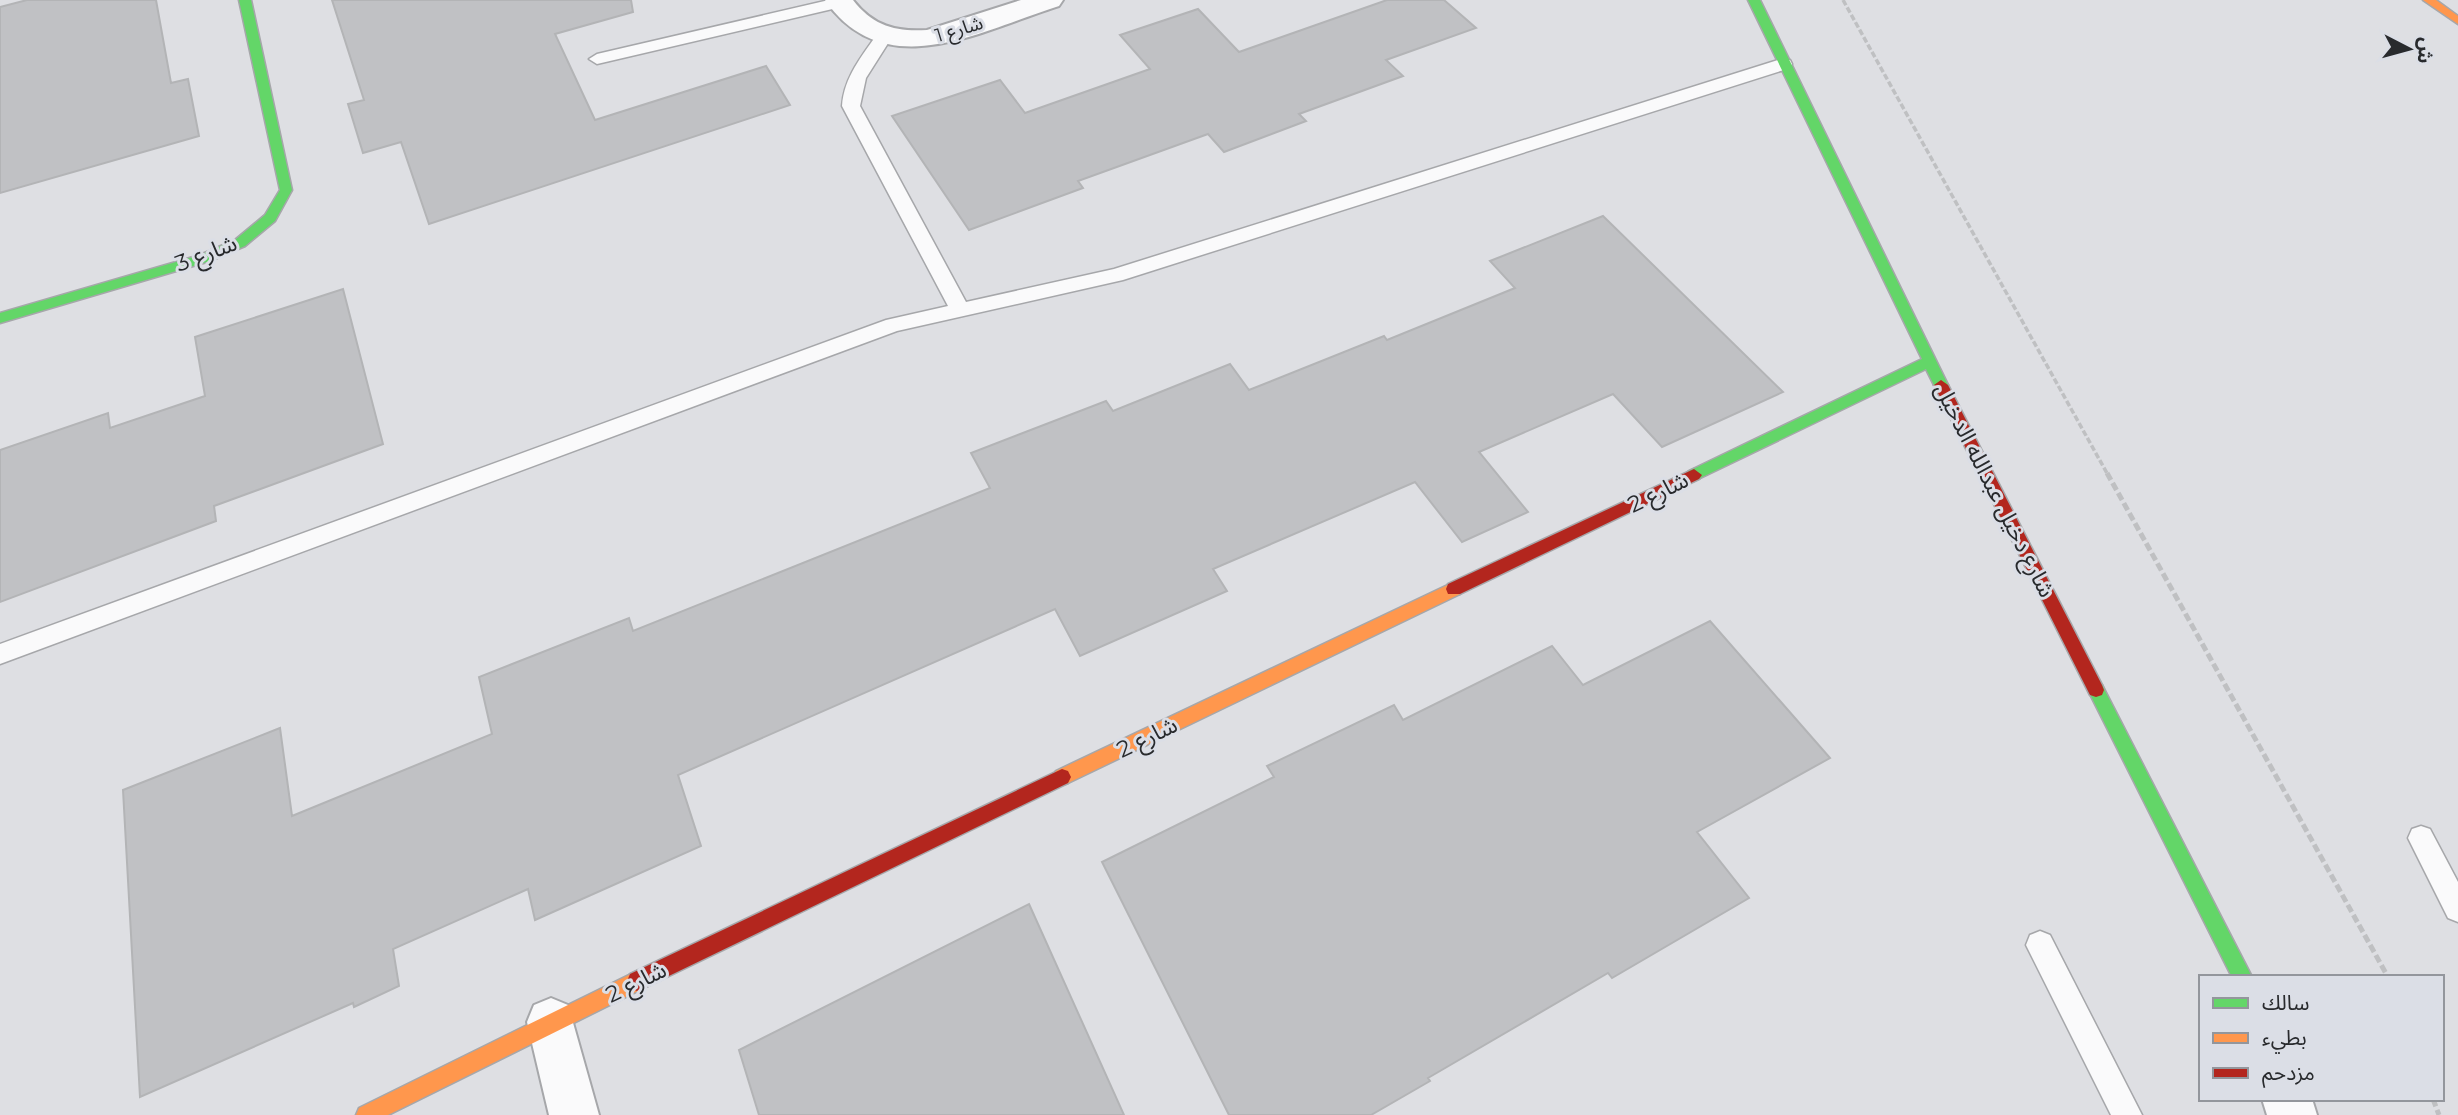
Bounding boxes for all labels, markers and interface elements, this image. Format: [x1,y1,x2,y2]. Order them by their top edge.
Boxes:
street label: شارع 1 [932,11,986,49]
north arrow [2374,14,2444,84]
text: ش [2413,37,2438,65]
street label: شارع 3 [171,228,242,280]
street label: شارع دخيل عبدالله الدخيل [1926,378,2061,603]
street label: شارع 2 [1623,465,1694,521]
street label: شارع 2 [1112,710,1183,766]
street label: شارع 2 [601,955,672,1011]
legend [2199,975,2444,1101]
text: سالك [2262,990,2309,1015]
text: بطيء [2262,1025,2307,1054]
text: مزدحم [2262,1060,2315,1088]

